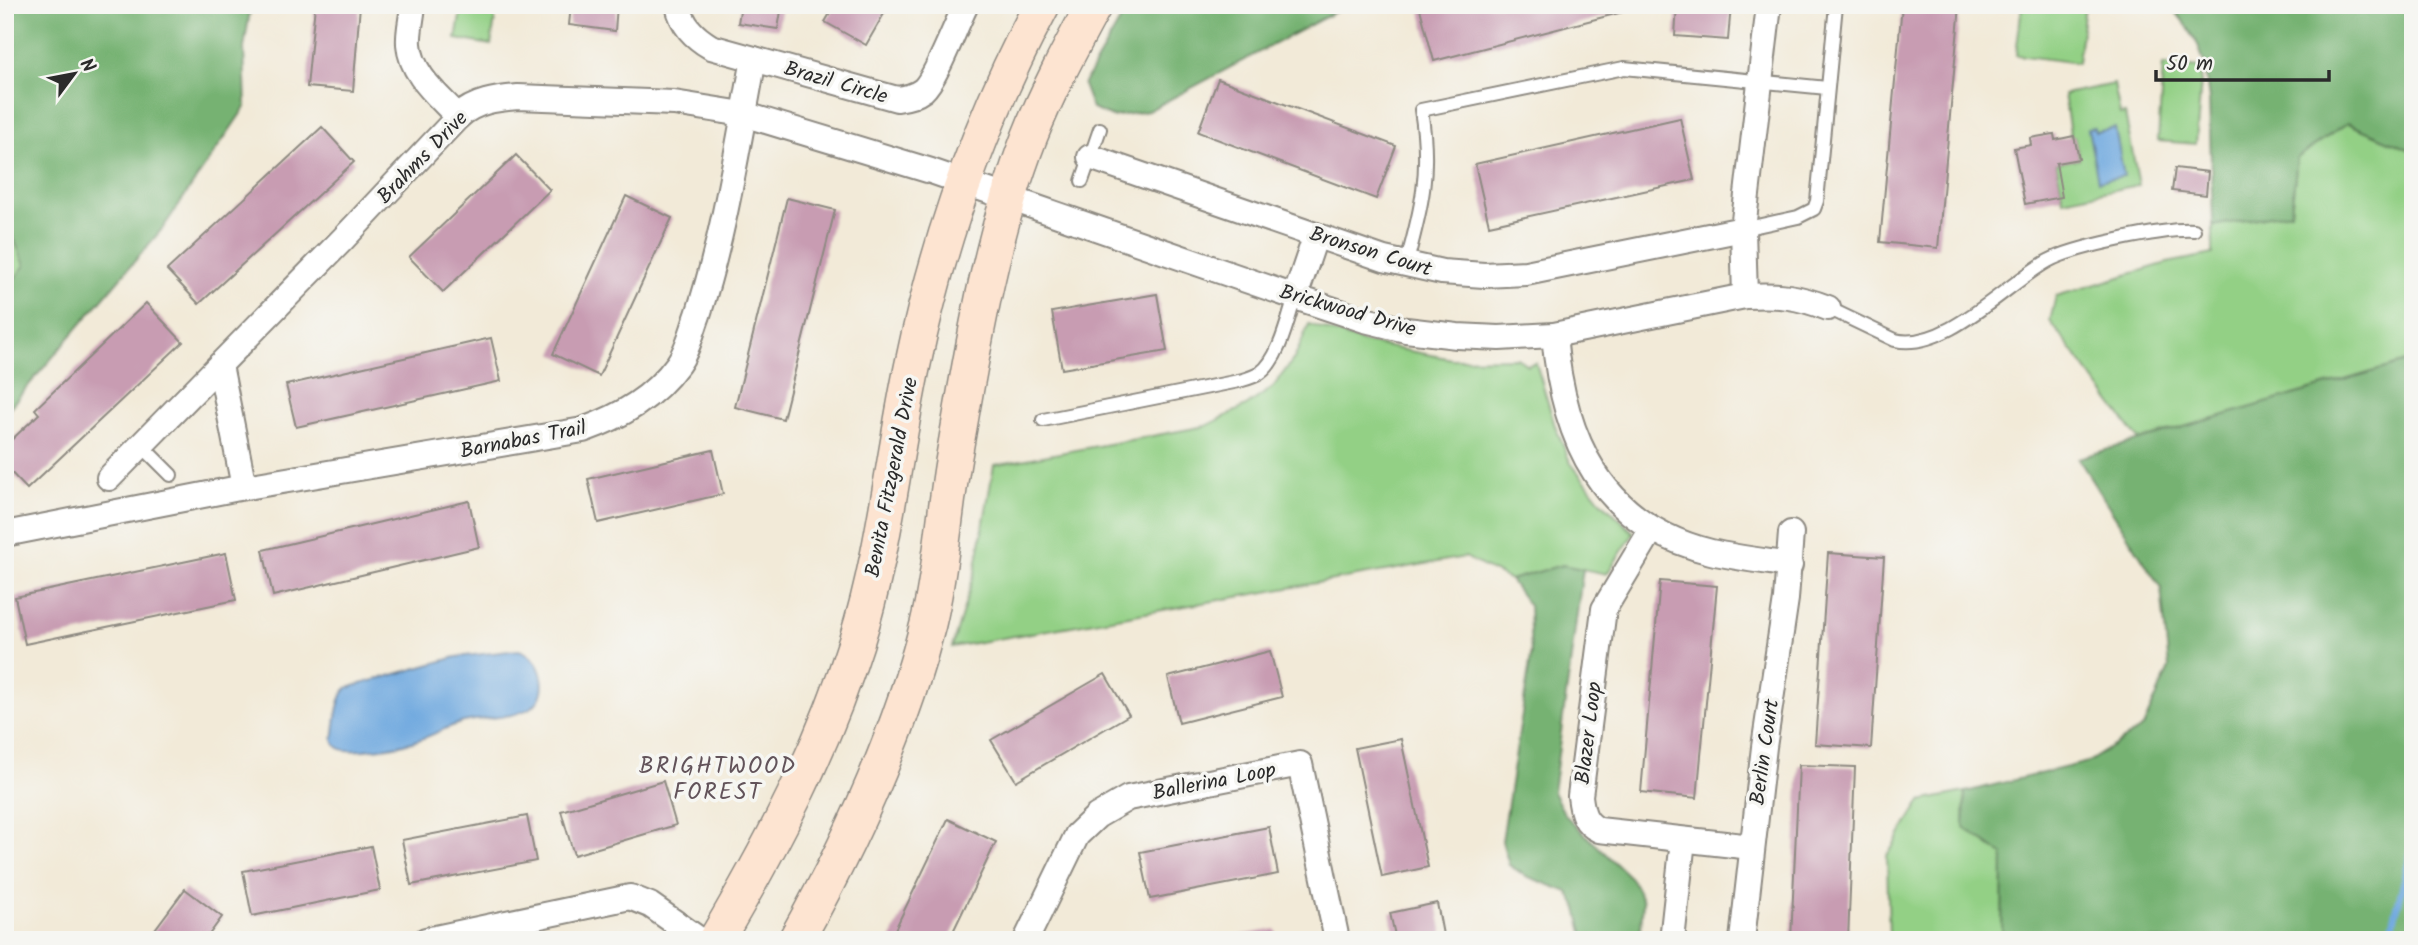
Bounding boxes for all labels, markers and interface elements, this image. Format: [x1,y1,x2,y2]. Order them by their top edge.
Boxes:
north arrow [38,38,108,108]
scale bar [2156,38,2329,82]
text: 50 m [2166,48,2213,81]
text: N [71,53,103,79]
street label: Brazil Circle [780,53,892,114]
street label: Brahms Drive [370,103,477,212]
street label: Bronson Court [1305,218,1437,287]
street label: Brickwood Drive [1276,276,1420,347]
street label: Benita Fitzgerald Drive [857,374,928,580]
street label: Barnabas Trail [457,412,589,469]
street label: Blazer Loop [1567,680,1612,786]
street label: Berlin Court [1742,696,1789,807]
district label: BRIGHTWOOD FOREST [639,749,797,811]
street label: Ballerina Loop [1150,754,1279,811]

